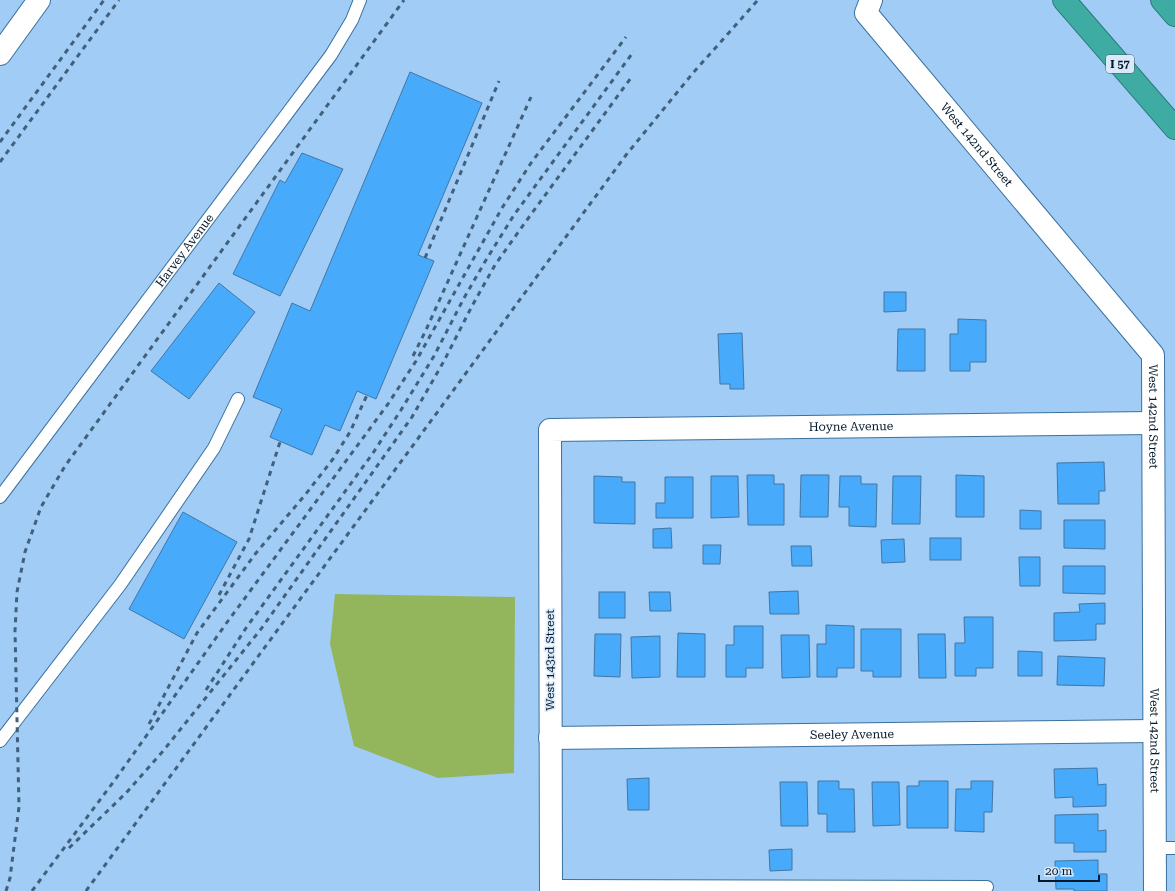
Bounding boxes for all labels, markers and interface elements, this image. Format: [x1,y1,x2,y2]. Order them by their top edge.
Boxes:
road number: I 57 [1106,55,1134,73]
street label: West 142nd Street [938,100,1016,190]
street label: Harvey Avenue [153,211,217,290]
street label: West 142nd Street [1146,364,1160,469]
street label: Hoyne Avenue [809,419,894,434]
street label: West 143rd Street [543,609,557,711]
street label: West 142nd Street [1147,688,1162,793]
street label: Seeley Avenue [810,727,895,742]
scale bar [1039,857,1099,883]
text: 20 m [1045,864,1072,878]

